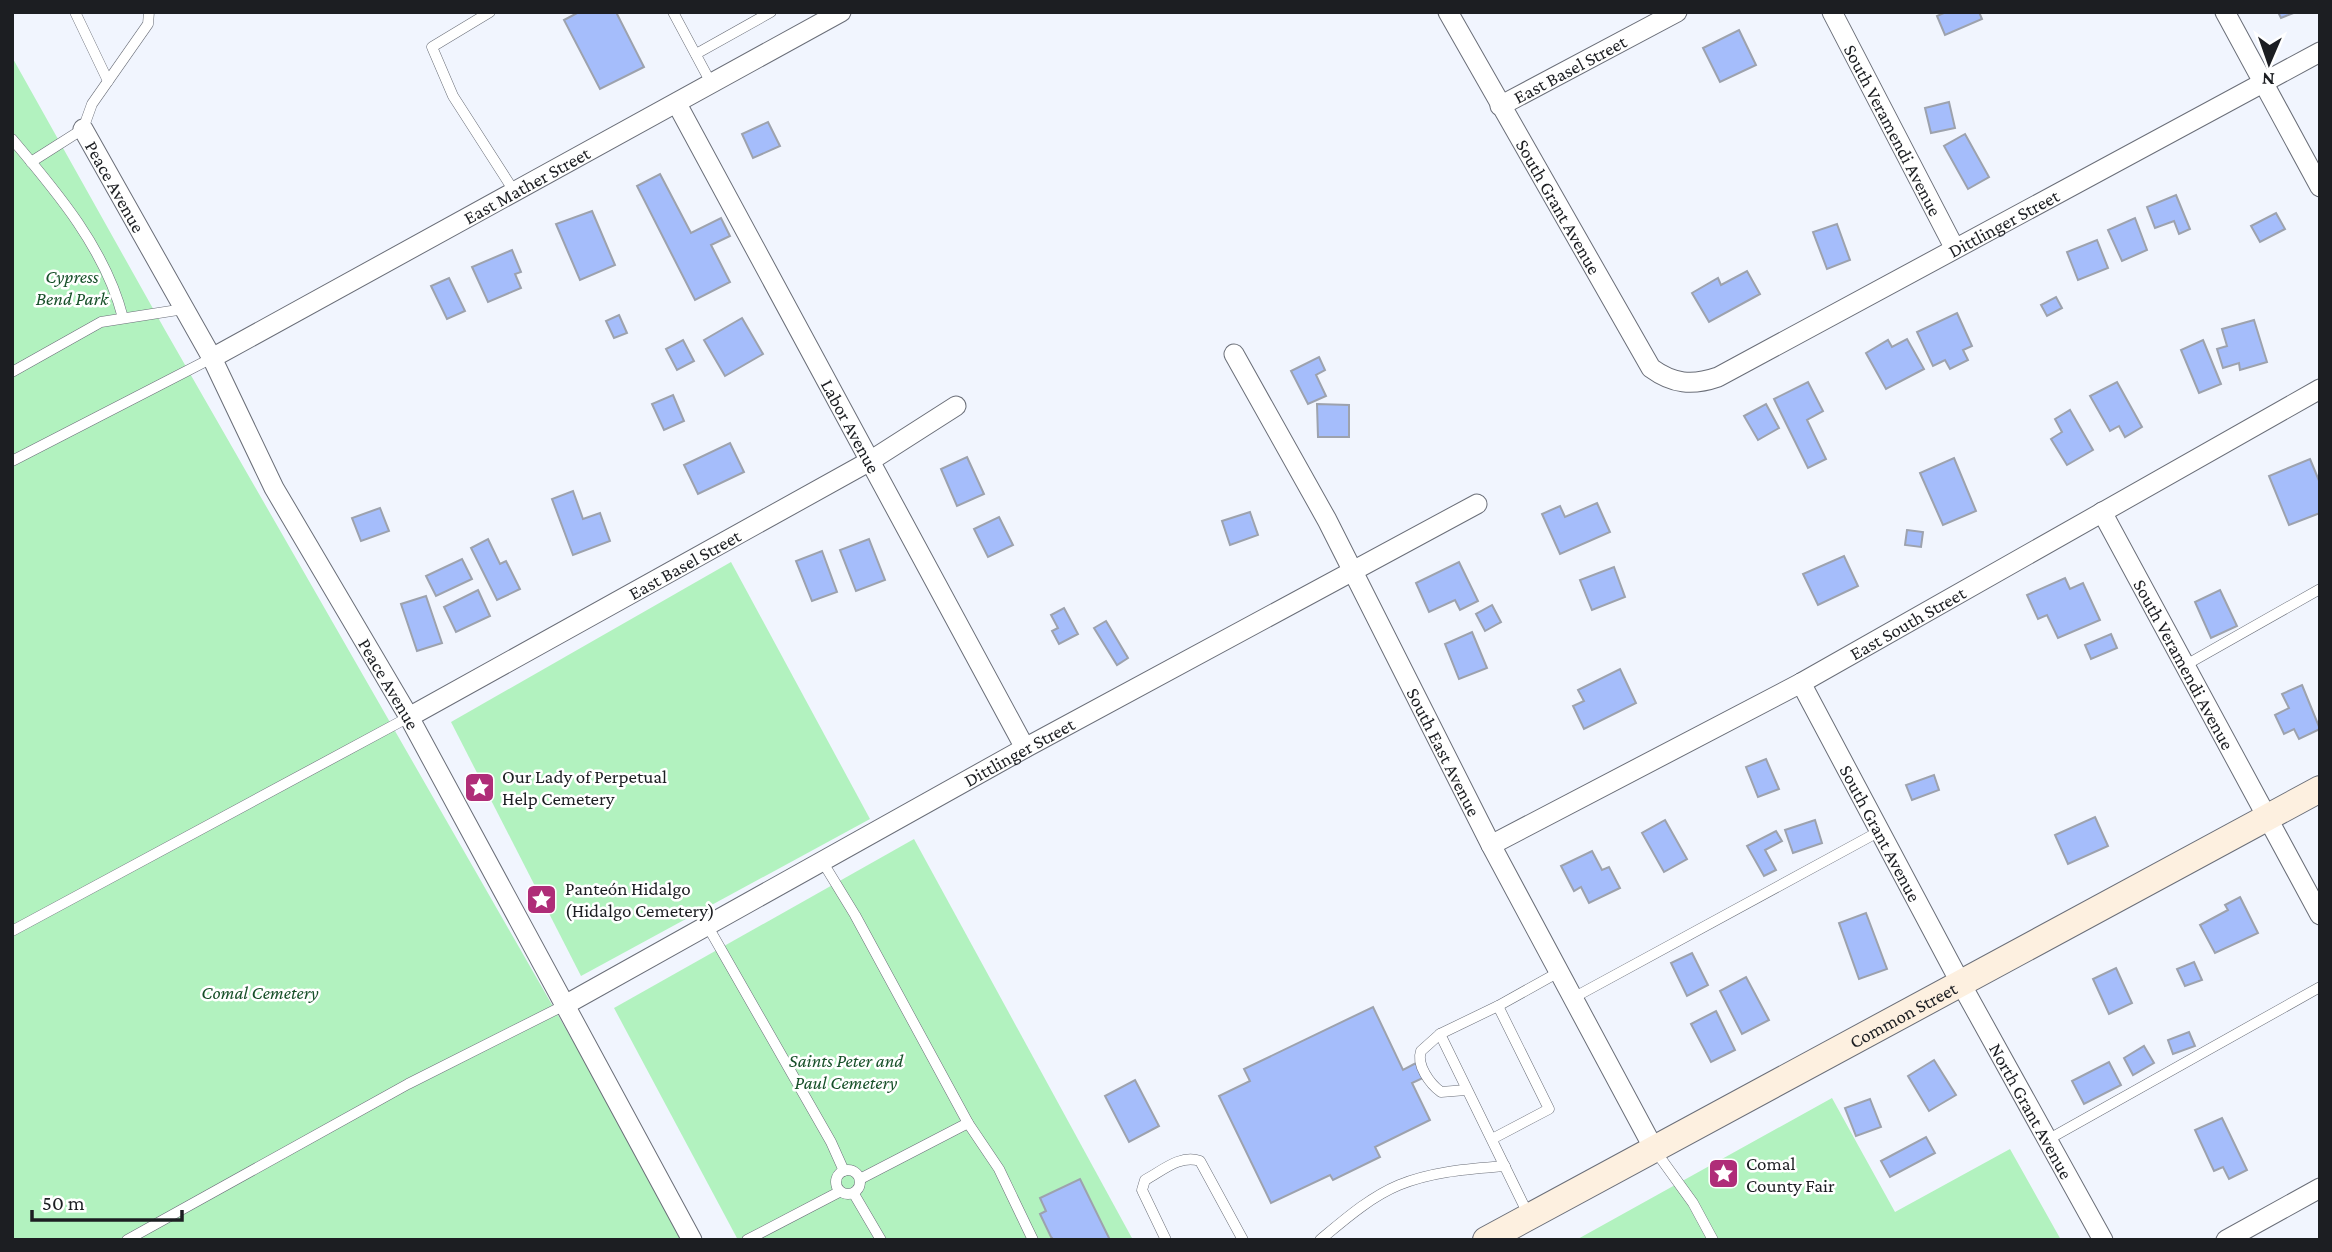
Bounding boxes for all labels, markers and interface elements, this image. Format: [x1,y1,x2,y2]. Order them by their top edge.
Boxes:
north arrow [2234,28,2304,98]
street label: East Basel Street [1510,30,1630,107]
street label: South Veramendi Avenue [1840,41,1946,219]
text: N [2262,69,2275,90]
street label: South Grant Avenue [1512,135,1606,278]
street label: Peace Avenue [81,137,150,236]
street label: East Mather Street [460,142,594,228]
street label: Dittlinger Street [1944,184,2063,261]
park label: Cypress Bend Park [36,266,109,309]
street label: Labor Avenue [817,375,885,477]
street label: East Basel Street [625,524,745,603]
street label: South Veramendi Avenue [2130,575,2239,753]
street label: East South Street [1846,581,1969,664]
street label: Peace Avenue [354,634,424,733]
street label: South East Avenue [1403,684,1485,820]
street label: Dittlinger Street [960,713,1079,790]
street label: South Grant Avenue [1836,761,1926,905]
place label: Our Lady of Perpetual Help Cemetery [502,766,667,809]
place icon: Our Lady of Perpetual Help Cemetery [462,770,496,804]
place label: Panteón Hidalgo (Hidalgo Cemetery) [565,878,715,922]
place icon: Panteón Hidalgo (Hidalgo Cemetery) [525,882,559,916]
street label: Common Street [1846,977,1961,1052]
park label: Comal Cemetery [201,982,319,1003]
street label: North Grant Avenue [1985,1039,2077,1182]
park label: Saints Peter and Paul Cemetery [789,1050,904,1093]
place label: Comal County Fair [1746,1153,1835,1196]
place icon: Comal County Fair [1706,1157,1740,1191]
scale bar [32,1178,182,1222]
text: 50 m [42,1191,85,1215]

